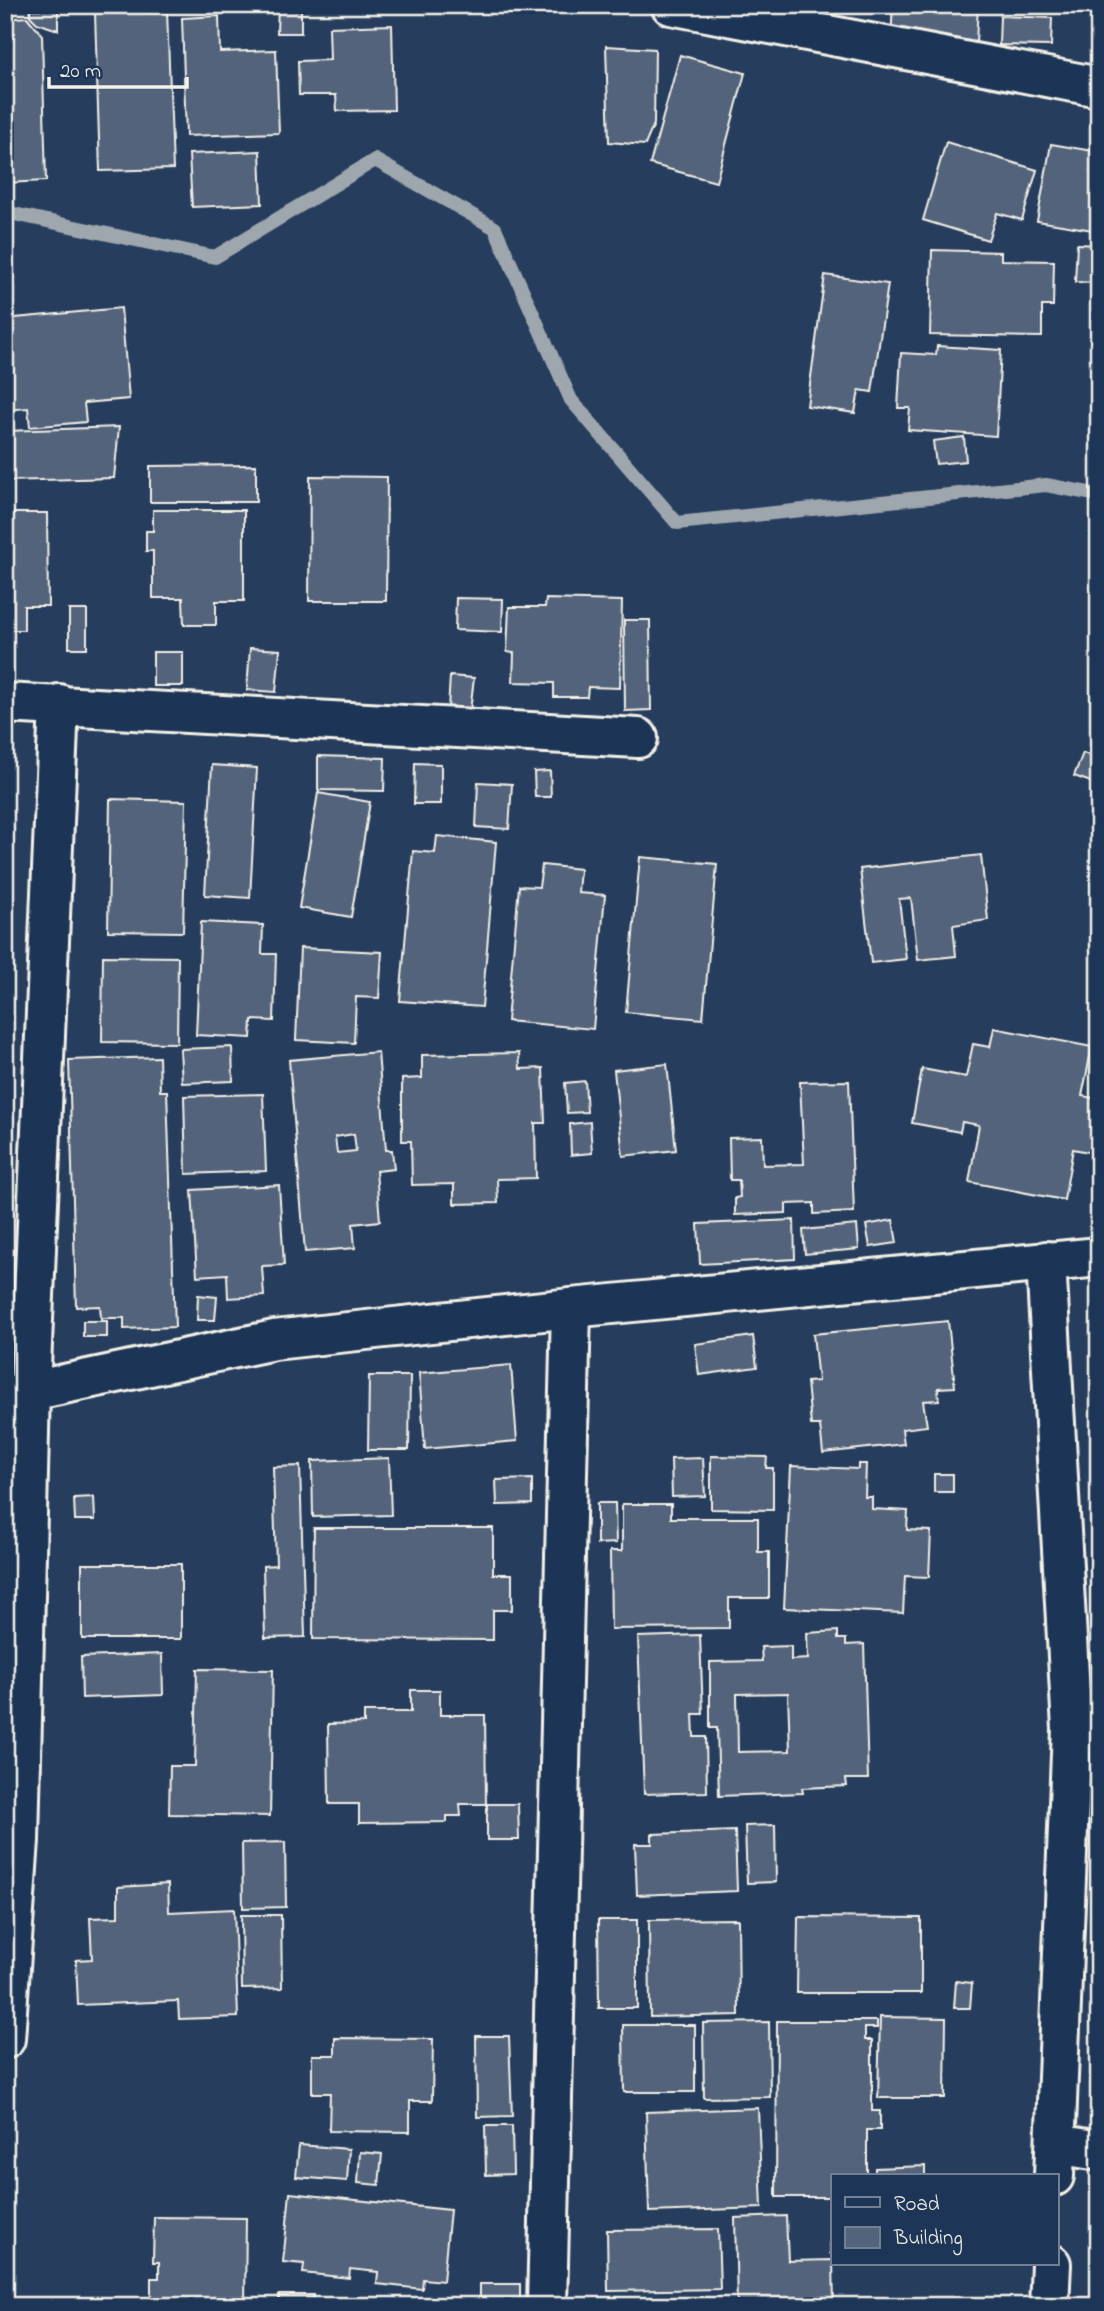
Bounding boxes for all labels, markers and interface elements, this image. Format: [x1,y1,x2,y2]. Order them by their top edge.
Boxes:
scale bar [49,46,187,90]
text: 20 m [60,57,101,87]
legend [831,2174,1058,2266]
text: Road [894,2190,940,2220]
text: Building [893,2224,963,2256]

